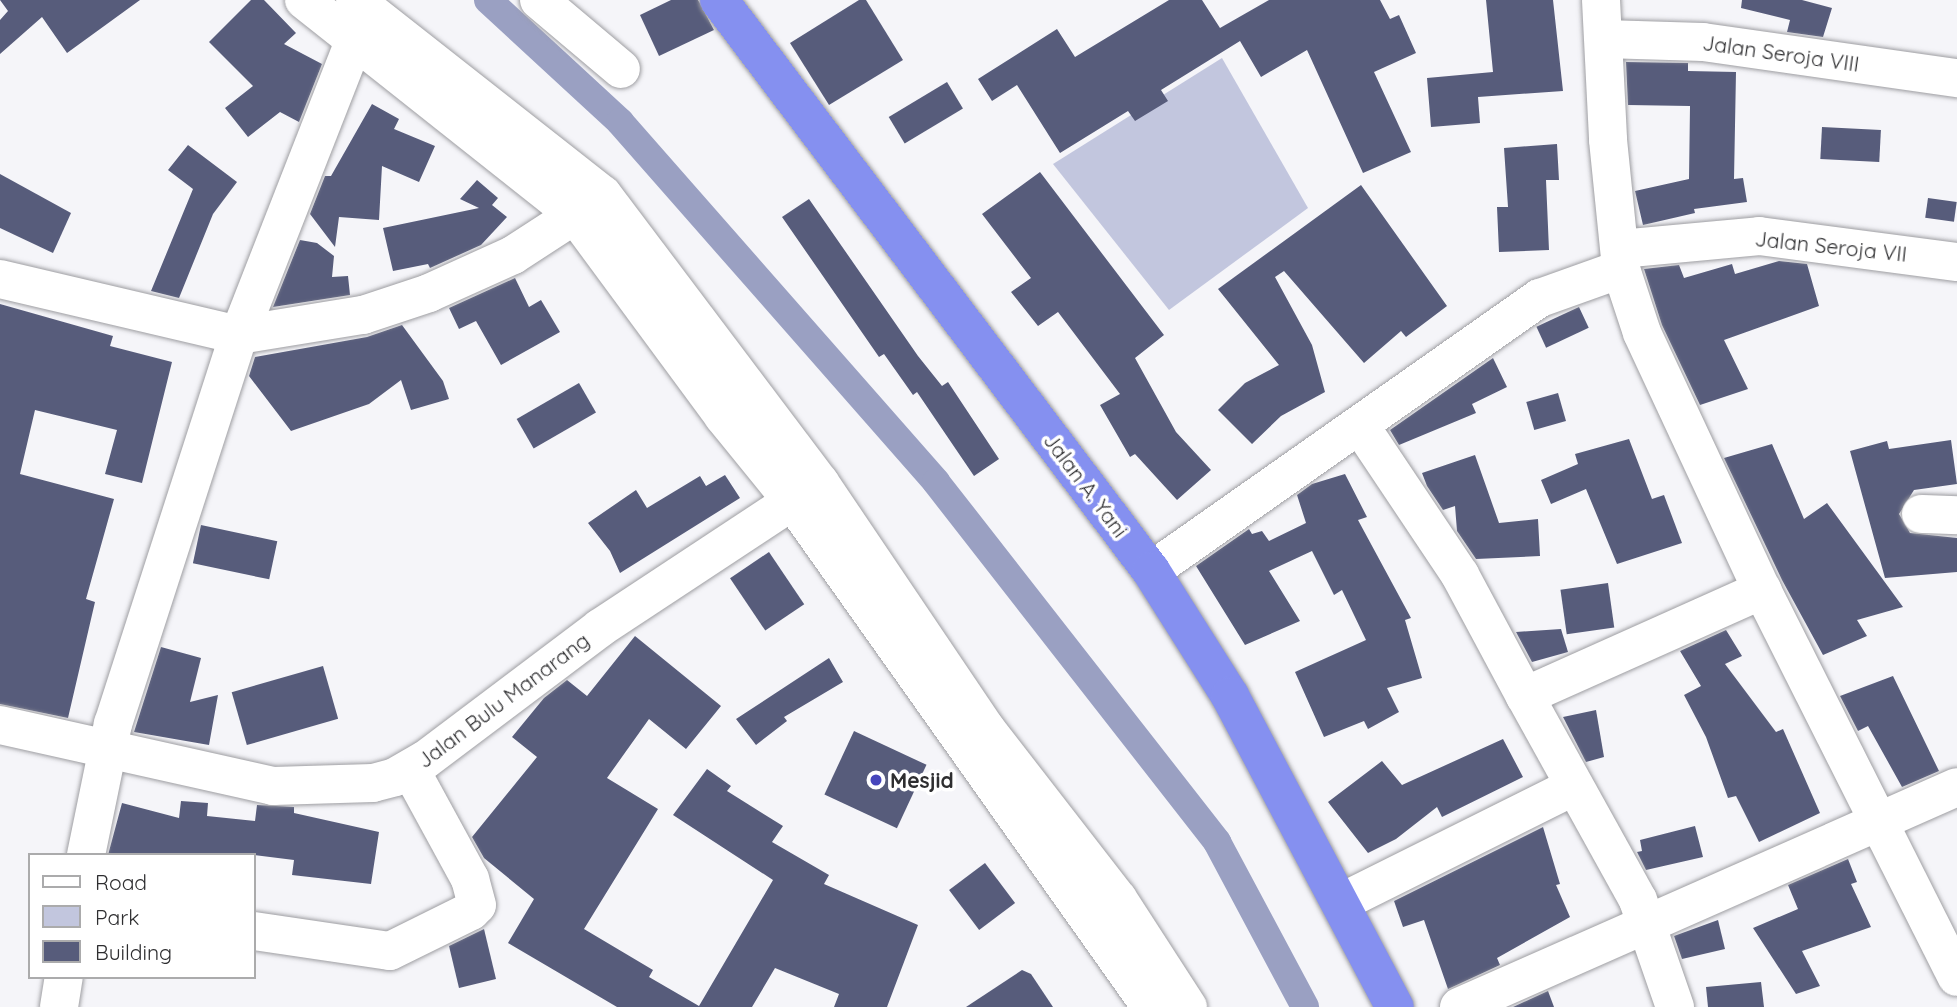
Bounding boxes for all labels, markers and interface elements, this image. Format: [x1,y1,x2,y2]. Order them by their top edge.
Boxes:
street label: Jalan Seroja VIII [1701,30,1861,76]
street label: Jalan Seroja VII [1754,225,1908,267]
street label: Jalan A. Yani [1039,428,1133,542]
street label: Jalan Bulu Manarang [412,627,594,773]
place label: Mesjid [890,767,954,793]
marker: Mesjid [868,772,884,788]
legend [28,853,256,979]
text: Road [95,869,147,895]
text: Park [95,904,139,930]
text: Building [95,939,172,965]

